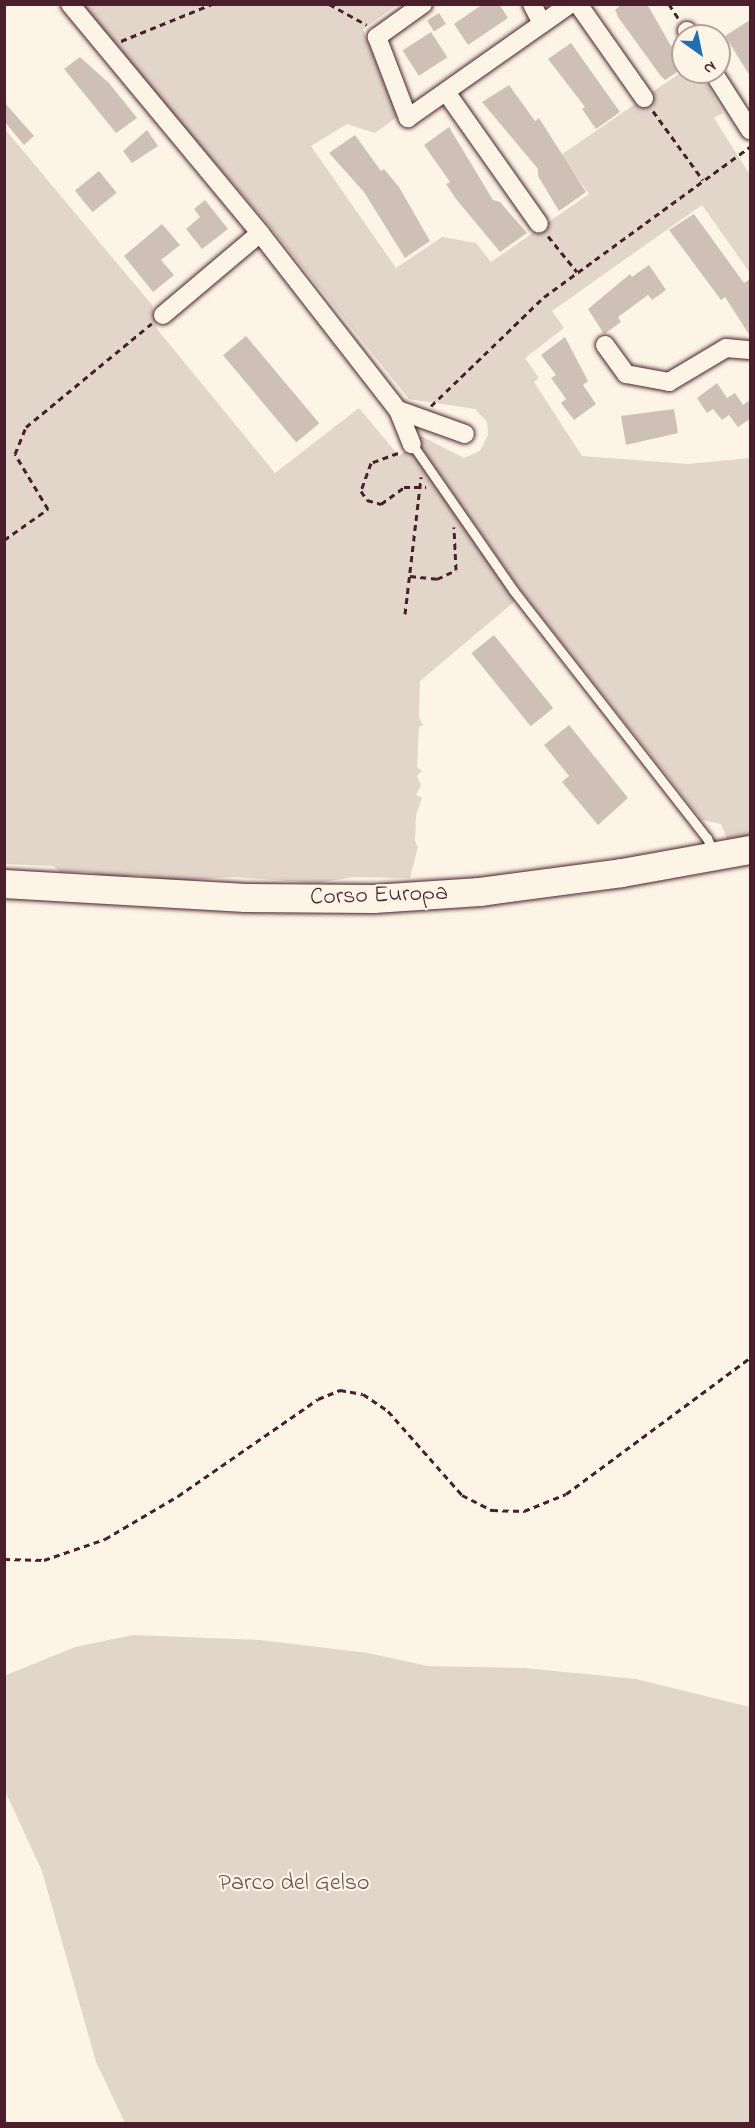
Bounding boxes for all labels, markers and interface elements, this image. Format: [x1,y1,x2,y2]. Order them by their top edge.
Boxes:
north arrow [671,24,731,84]
text: N [699,54,721,80]
street label: Corso Europa [310,879,448,913]
park label: Parco del Gelso [219,1870,369,1898]

